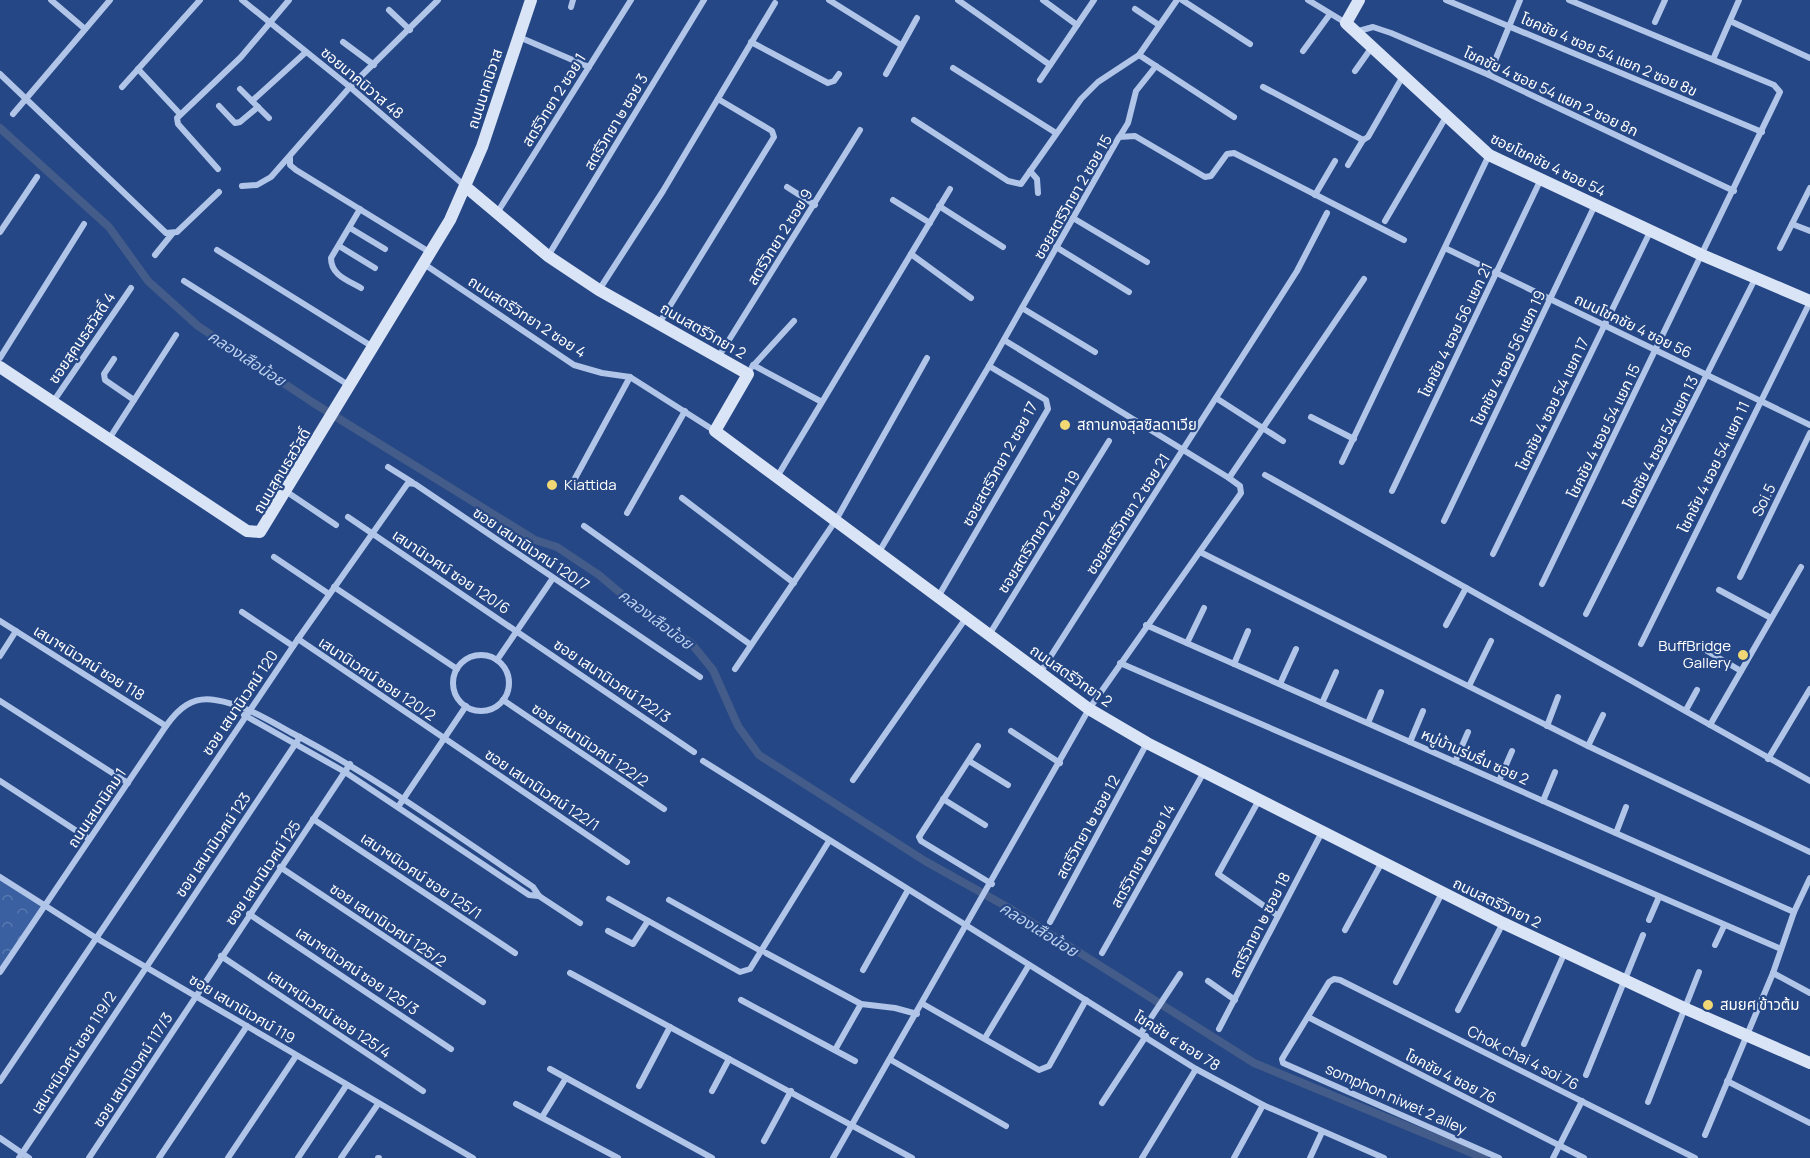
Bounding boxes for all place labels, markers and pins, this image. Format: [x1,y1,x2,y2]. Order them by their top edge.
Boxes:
place label: สถานกงสุลซิลดาเวีย [1077,414,1197,435]
marker: สถานกงสุลซิลดาเวีย [1058,418,1072,432]
place label: Kiattida [564,474,617,495]
marker: Kiattida [545,478,559,492]
place label: BuffBridge Gallery [1658,635,1731,673]
marker: BuffBridge Gallery [1736,648,1750,662]
place label: สมยศ ข้าวต้ม [1720,994,1800,1015]
marker: สมยศ ข้าวต้ม [1701,998,1715,1012]

